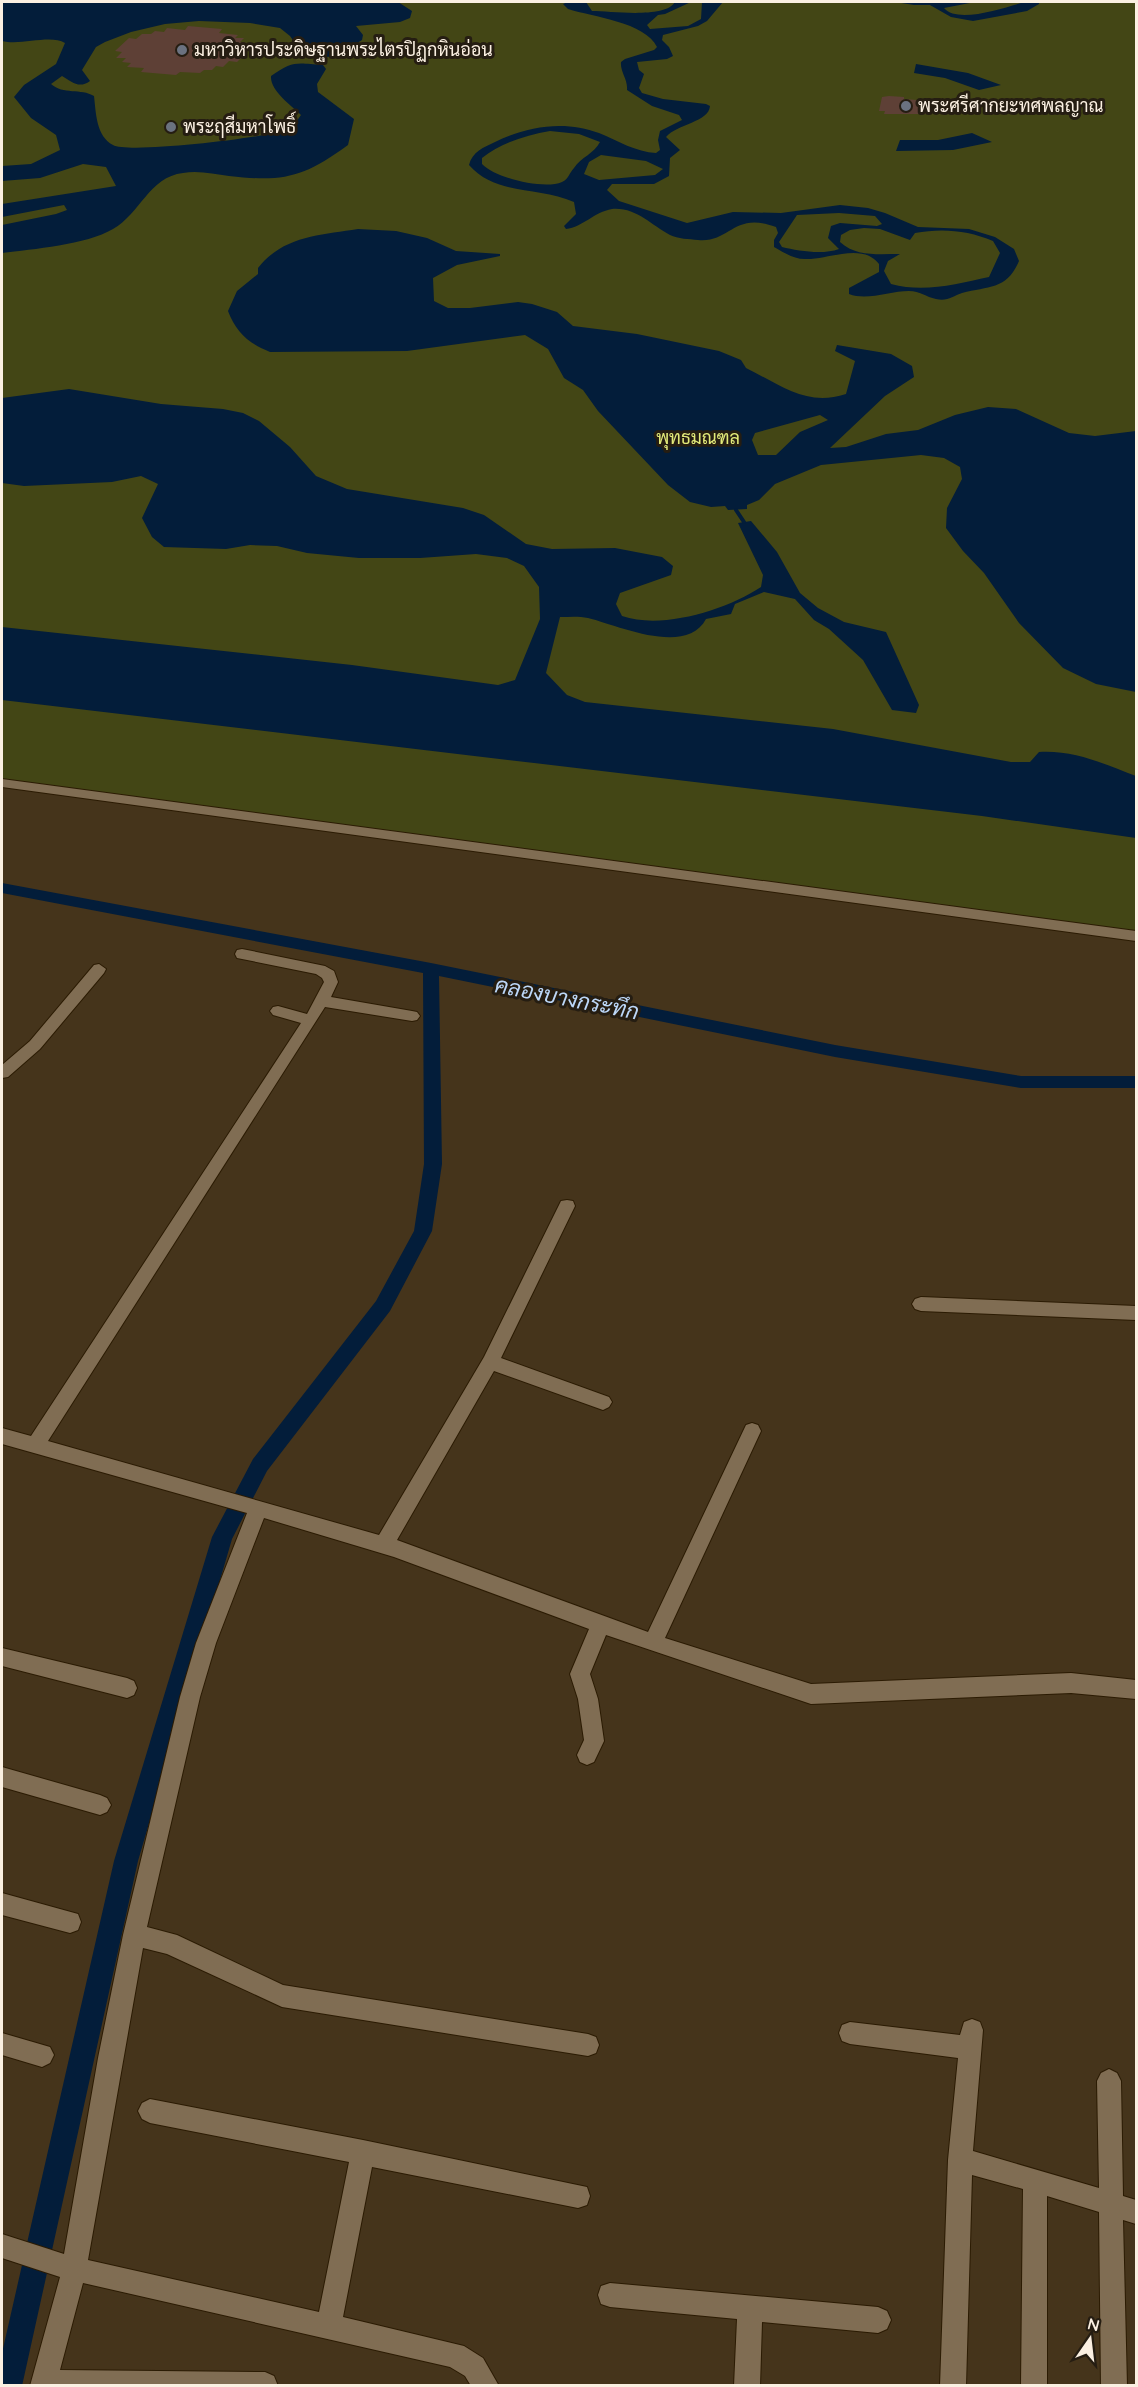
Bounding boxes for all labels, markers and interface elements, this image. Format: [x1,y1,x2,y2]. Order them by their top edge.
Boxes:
place label: มหาวิหารประดิษฐานพระไตรปิฏกหินอ่อน [194,37,493,62]
marker: มหาวิหารประดิษฐานพระไตรปิฏกหินอ่อน [175,43,189,57]
place label: พระศรีศากยะทศพลญาณ [918,93,1103,117]
marker: พระศรีศากยะทศพลญาณ [899,99,913,113]
place label: พระฤสีมหาโพธิ์ [183,111,296,138]
marker: พระฤสีมหาโพธิ์ [164,120,178,134]
park label: พุทธมณฑล [656,426,740,450]
water label: คลองบางกระทึก [493,970,641,1026]
north arrow [1060,2309,1120,2369]
text: N [1086,2313,1102,2336]

